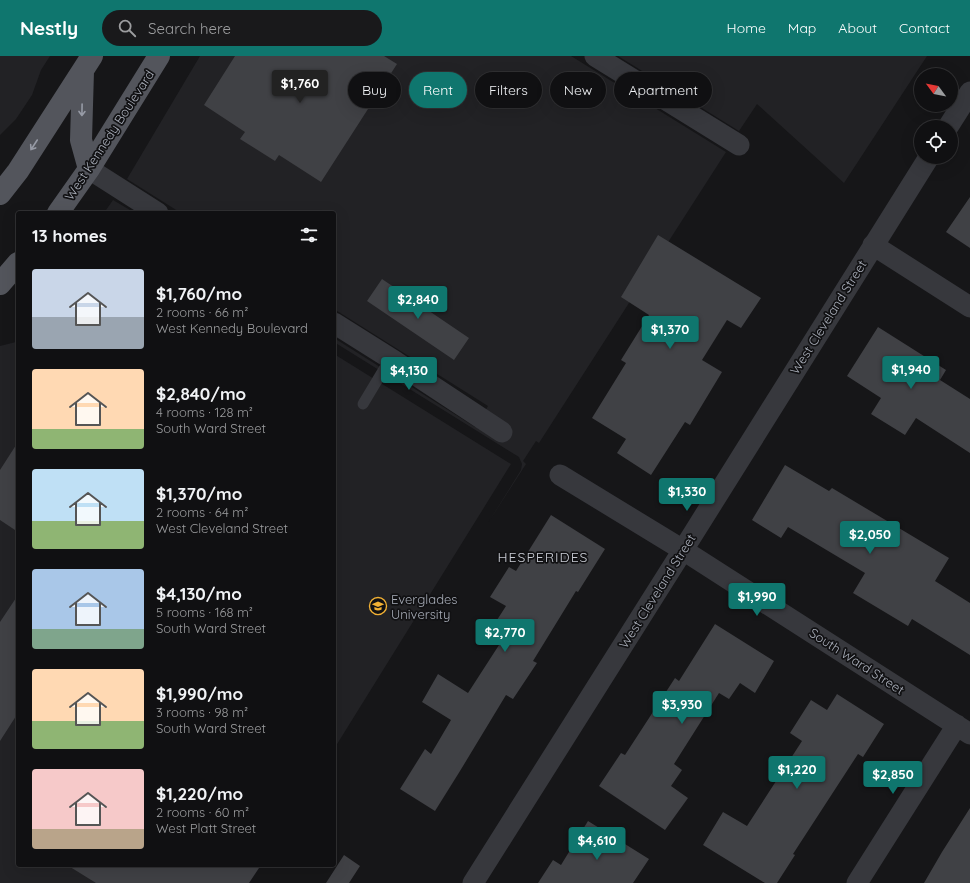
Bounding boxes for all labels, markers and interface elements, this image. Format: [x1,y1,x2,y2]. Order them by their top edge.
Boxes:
search box [102,10,382,46]
text: Nestly [20,16,78,40]
icon: search [116,17,138,39]
text: Search here [148,19,231,38]
text: Home [727,19,766,37]
text: Map [788,19,816,37]
text: About [838,19,877,37]
text: Contact [899,19,950,37]
street label: West Kennedy Boulevard [61,67,157,203]
north arrow [914,68,958,112]
map controls [914,68,958,164]
pin: $1,760 [267,70,333,104]
chip: Buy [348,72,401,108]
chip: Rent [409,72,467,108]
chip: Filters [475,72,542,108]
chip: New [550,72,606,108]
chip: Apartment [614,72,712,108]
text: $1,760 [281,75,319,91]
one-way arrow [78,103,86,116]
button: locate [914,120,958,164]
one-way arrow [30,139,38,151]
icon: filters [298,224,320,246]
text: 13 homes [32,225,107,246]
street label: West Cleveland Street [786,257,870,377]
text: $1,760/mo [156,283,242,304]
icon: home [64,285,112,333]
pin: $2,840 [385,286,451,320]
text: $2,840 [397,291,439,307]
text: 2 rooms · 66 m² [156,304,248,320]
pin: $1,370 [637,316,703,350]
text: West Kennedy Boulevard [156,320,308,336]
text: $1,370 [651,321,689,337]
pin: $1,940 [878,356,944,390]
pin: $4,130 [376,357,442,391]
text: $1,940 [891,361,931,377]
text: $4,130 [390,362,428,378]
text: $2,840/mo [156,383,246,404]
icon: home [64,385,112,433]
text: 4 rooms · 128 m² [156,404,253,420]
text: South Ward Street [156,420,266,436]
pin: $1,330 [654,478,720,512]
text: $1,370/mo [156,483,242,504]
text: $1,330 [668,483,706,499]
icon: home [64,485,112,533]
text: 2 rooms · 64 m² [156,504,248,520]
text: West Cleveland Street [156,520,288,536]
pin: $2,050 [837,521,903,555]
text: $2,050 [849,526,891,542]
street label: West Cleveland Street [615,531,699,651]
district label: HESPERIDES [498,548,588,566]
text: $4,130/mo [156,583,242,604]
pin: $1,990 [724,583,790,617]
icon: home [64,585,112,633]
text: $1,990 [737,588,777,604]
place label: Everglades University [391,591,457,622]
school or university icon: Everglades University [368,596,388,616]
text: 5 rooms · 168 m² [156,604,253,620]
pin: $2,770 [472,619,538,653]
text: South Ward Street [156,620,266,636]
text: $2,770 [485,624,526,640]
street label: South Ward Street [807,624,907,698]
text: $1,990/mo [156,683,243,704]
icon: home [64,685,112,733]
pin: $3,930 [649,691,715,725]
text: $3,930 [662,696,702,712]
text: 3 rooms · 98 m² [156,704,248,720]
text: South Ward Street [156,720,266,736]
pin: $1,220 [764,756,830,790]
text: $1,220 [777,761,817,777]
pin: $2,850 [860,761,926,795]
text: $2,850 [872,766,914,782]
text: $1,220/mo [156,783,243,804]
icon: home [64,785,112,833]
text: 2 rooms · 60 m² [156,804,249,820]
text: West Platt Street [156,820,256,836]
pin: $4,610 [564,827,630,861]
text: $4,610 [578,832,616,848]

